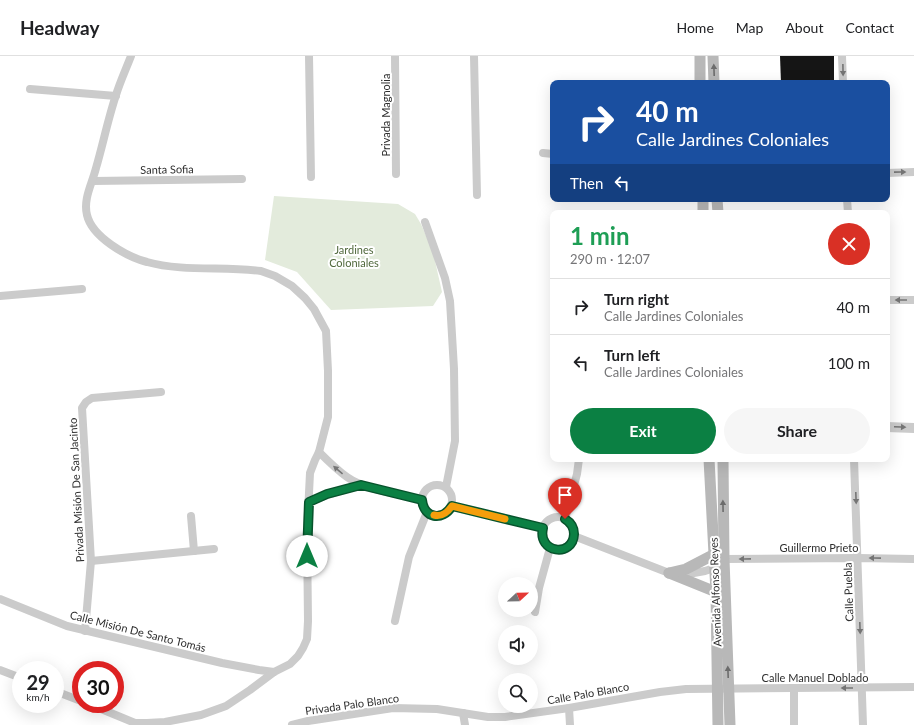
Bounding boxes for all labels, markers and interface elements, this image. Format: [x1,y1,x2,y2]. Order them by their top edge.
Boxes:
text: Headway [20,16,99,39]
text: Home [676,19,714,36]
text: Map [736,19,763,36]
text: About [785,19,823,36]
text: Contact [845,19,894,36]
one-way arrow [711,63,717,76]
one-way arrow [840,63,846,76]
street label: Privada Magnolia [379,74,392,156]
text: 40 m [636,94,699,128]
icon: right [570,96,622,148]
text: Calle Jardines Coloniales [636,128,829,150]
street label: Santa Sofia [140,162,194,176]
one-way arrow [894,169,907,175]
icon: left [611,172,633,194]
text: Then [570,174,603,192]
text: 1 min [570,221,630,250]
button: close [828,223,870,265]
park label: Jardines Coloniales [329,243,379,269]
text: 290 m · 12:07 [570,251,650,267]
text: Turn right [604,290,669,308]
icon: right [570,296,592,318]
one-way arrow [894,297,907,303]
text: 40 m [836,298,870,316]
text: Calle Jardines Coloniales [604,308,744,324]
text: Turn left [604,346,660,364]
icon: left [570,352,592,374]
text: 100 m [828,354,870,372]
text: Calle Jardines Coloniales [604,364,744,380]
button: Exit [570,408,716,454]
button: Share [724,408,870,454]
street label: Privada Misión De San Jacinto [66,417,86,563]
one-way arrow [894,424,907,431]
one-way arrow [333,466,344,475]
pin [548,478,582,519]
icon: arrive [554,484,576,506]
one-way arrow [853,492,859,505]
one-way arrow [720,499,726,512]
position arrow [286,535,328,577]
street label: Avenida Alfonso Reyes [707,537,723,647]
street label: Guillermo Prieto [780,541,858,554]
one-way arrow [868,555,881,561]
one-way arrow [738,556,751,562]
street label: Calle Puebla [840,562,856,622]
north arrow [498,577,538,617]
map controls [498,577,538,713]
street label: Calle Misión De Santo Tomás [69,608,208,654]
one-way arrow [857,622,863,635]
button: sound [498,625,538,665]
speed limit sign: 30 [72,661,124,713]
one-way arrow [725,665,731,678]
text: 29 [26,670,50,694]
street label: Calle Manuel Doblado [762,671,868,684]
button: search [498,673,538,713]
street label: Calle Palo Blanco [546,679,630,707]
one-way arrow [840,685,853,691]
text: km/h [26,691,50,703]
street label: Privada Palo Blanco [304,691,400,717]

